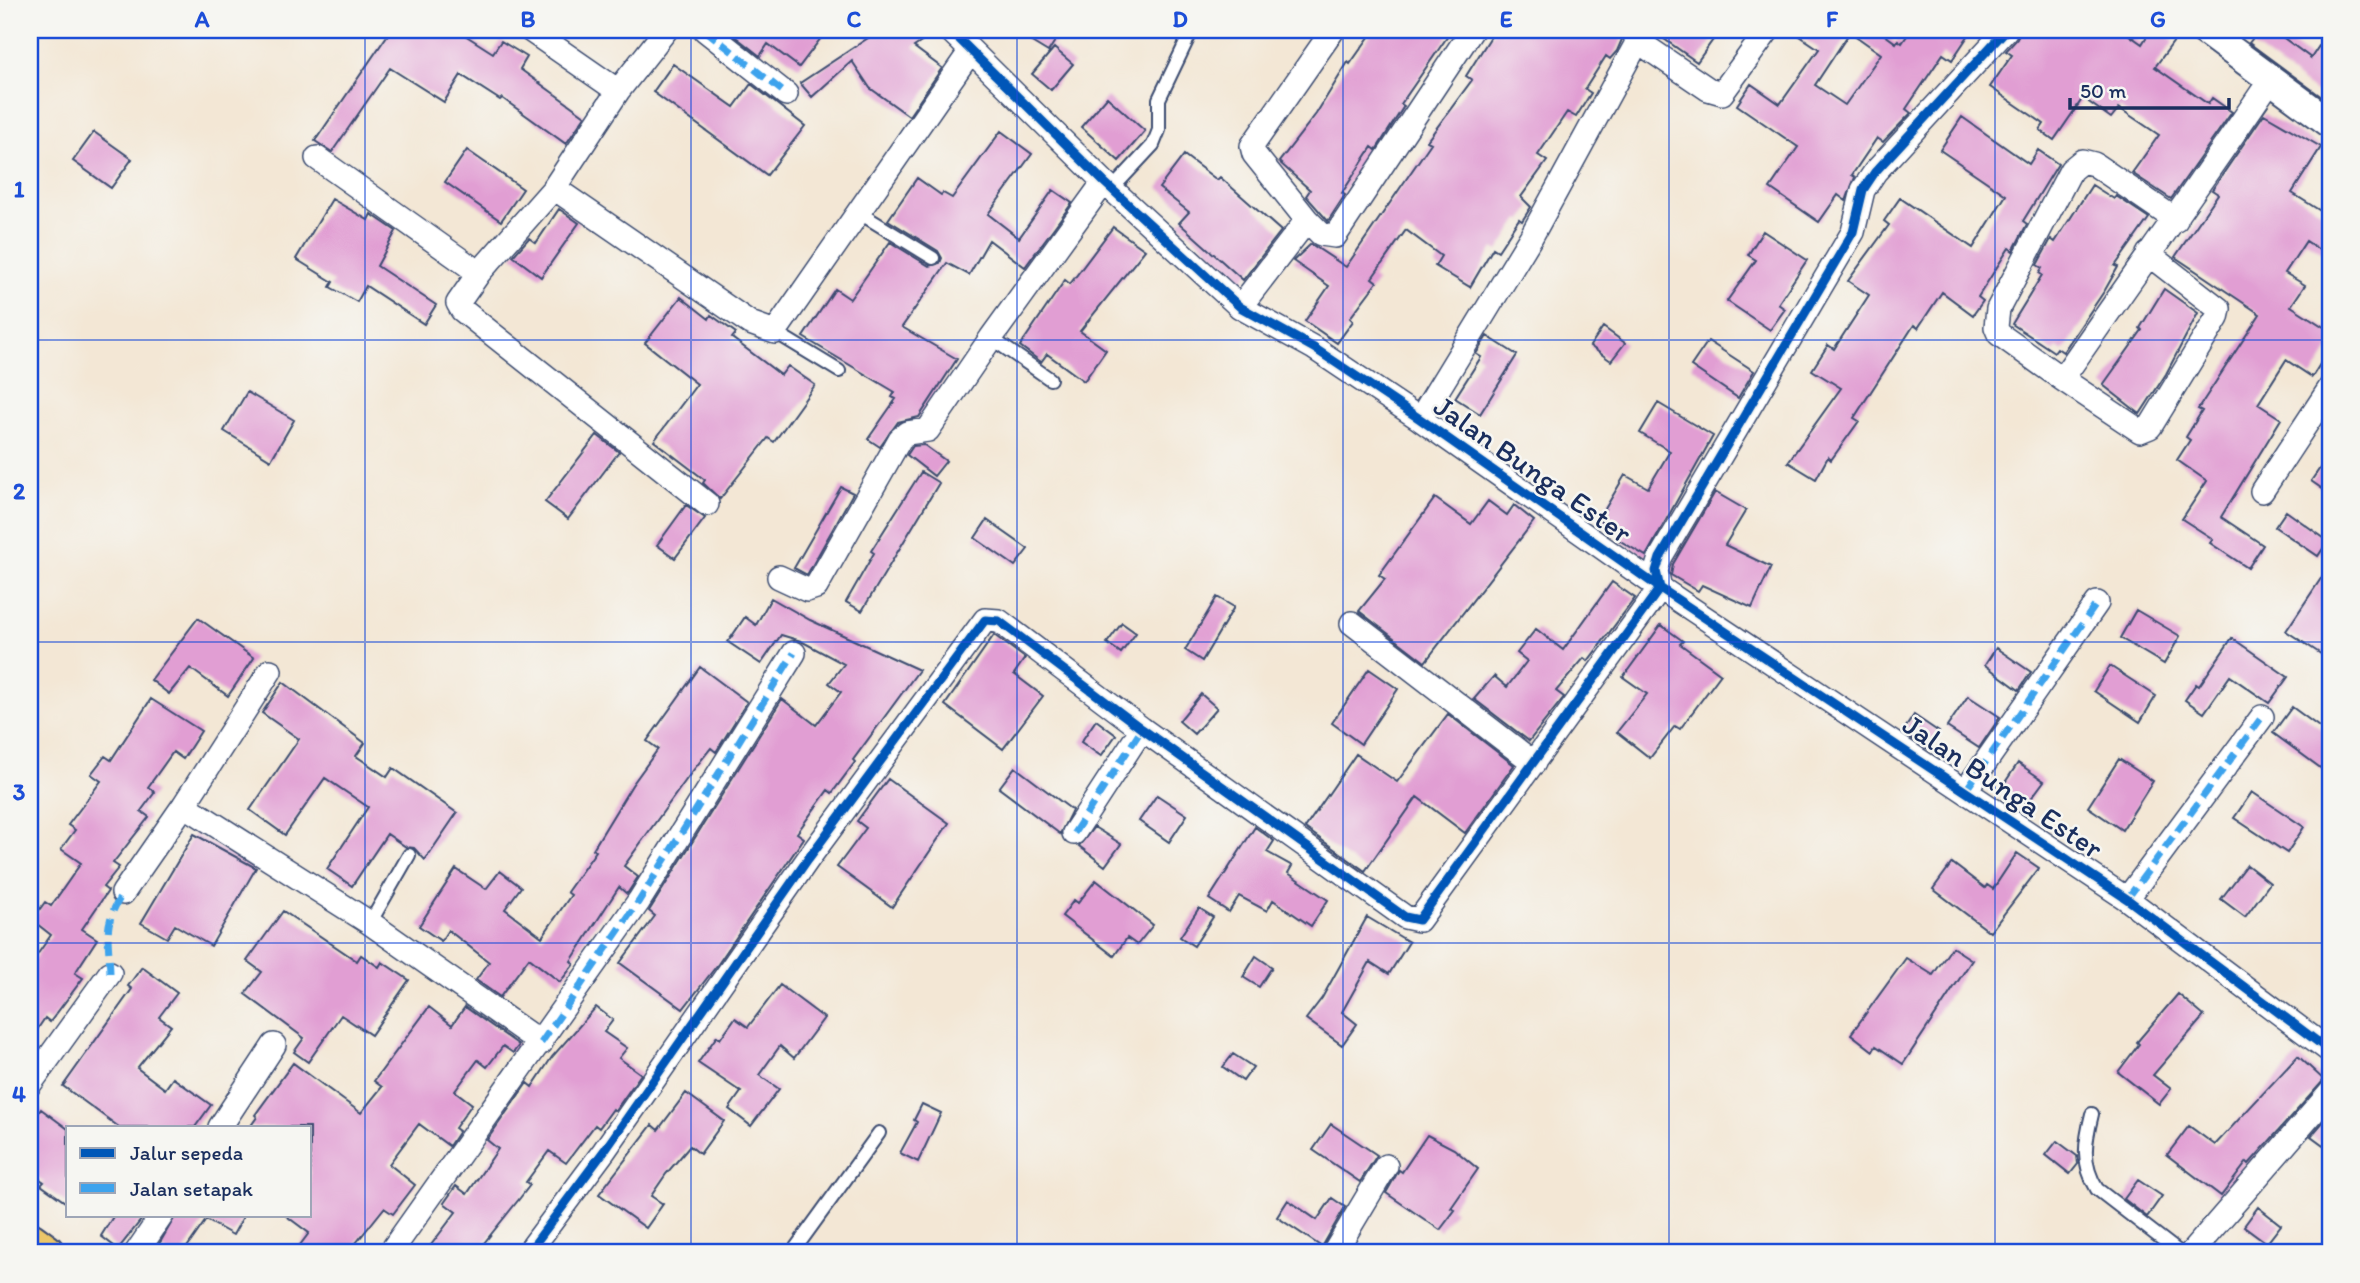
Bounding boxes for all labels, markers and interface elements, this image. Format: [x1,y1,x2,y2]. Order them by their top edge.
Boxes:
text: A [194,5,210,33]
text: B [521,5,536,33]
text: C [847,5,862,33]
text: D [1172,5,1188,33]
text: E [1500,5,1513,33]
text: F [1826,5,1839,33]
text: G [2150,5,2166,33]
scale bar [2070,66,2229,110]
text: 50 m [2080,78,2127,103]
text: 1 [14,175,25,203]
street label: Jalan Bunga Ester [1427,387,1639,551]
text: 2 [13,477,26,505]
street label: Jalan Bunga Ester [1896,705,2110,867]
text: 3 [13,778,26,806]
text: 4 [12,1080,26,1108]
legend [66,1126,312,1216]
text: Jalur sepeda [130,1140,243,1165]
text: Jalan setapak [130,1176,253,1201]

